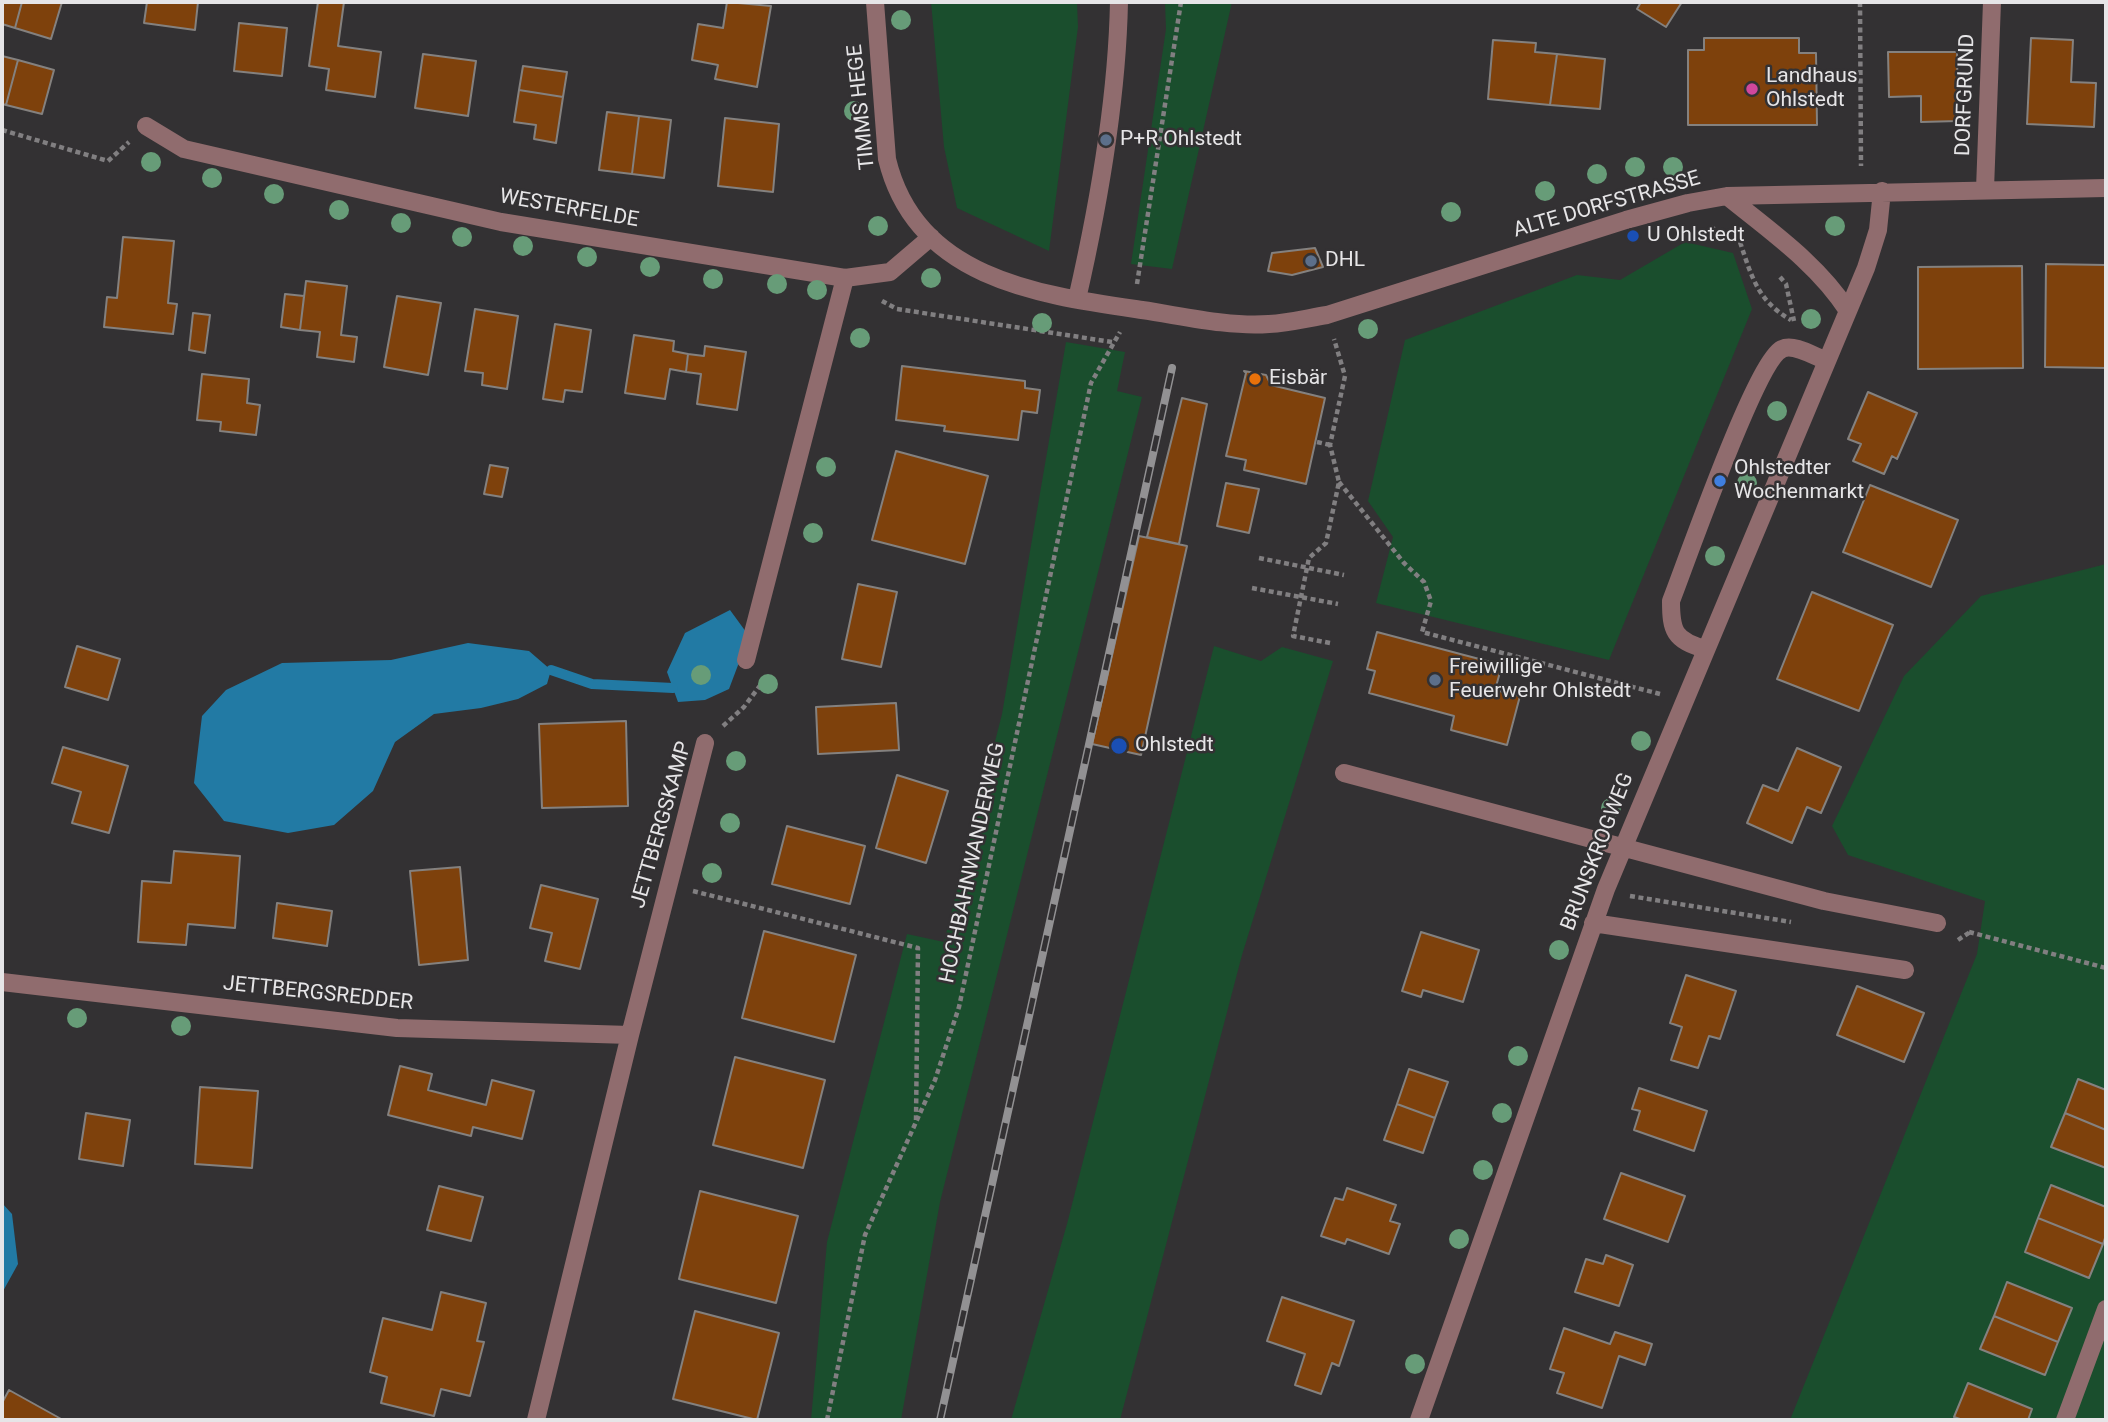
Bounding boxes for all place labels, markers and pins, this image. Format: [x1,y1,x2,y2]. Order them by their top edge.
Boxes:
place label: Landhaus Ohlstedt [1766,64,1858,114]
marker: Landhaus Ohlstedt [1744,81,1760,97]
place label: P+R Ohlstedt [1120,127,1242,153]
marker: P+R Ohlstedt [1098,132,1114,148]
place label: U Ohlstedt [1647,223,1745,249]
marker: U Ohlstedt [1625,228,1641,244]
place label: DHL [1325,248,1365,274]
marker: DHL [1303,253,1319,269]
place label: Eisbär [1269,366,1327,392]
marker: Eisbär [1247,371,1263,387]
place label: Ohlstedter Wochenmarkt [1734,456,1864,506]
marker: Ohlstedter Wochenmarkt [1712,473,1728,489]
place label: Freiwillige Feuerwehr Ohlstedt [1449,655,1631,705]
marker: Freiwillige Feuerwehr Ohlstedt [1427,672,1443,688]
place label: Ohlstedt [1135,733,1214,759]
marker: Ohlstedt [1109,736,1129,756]

